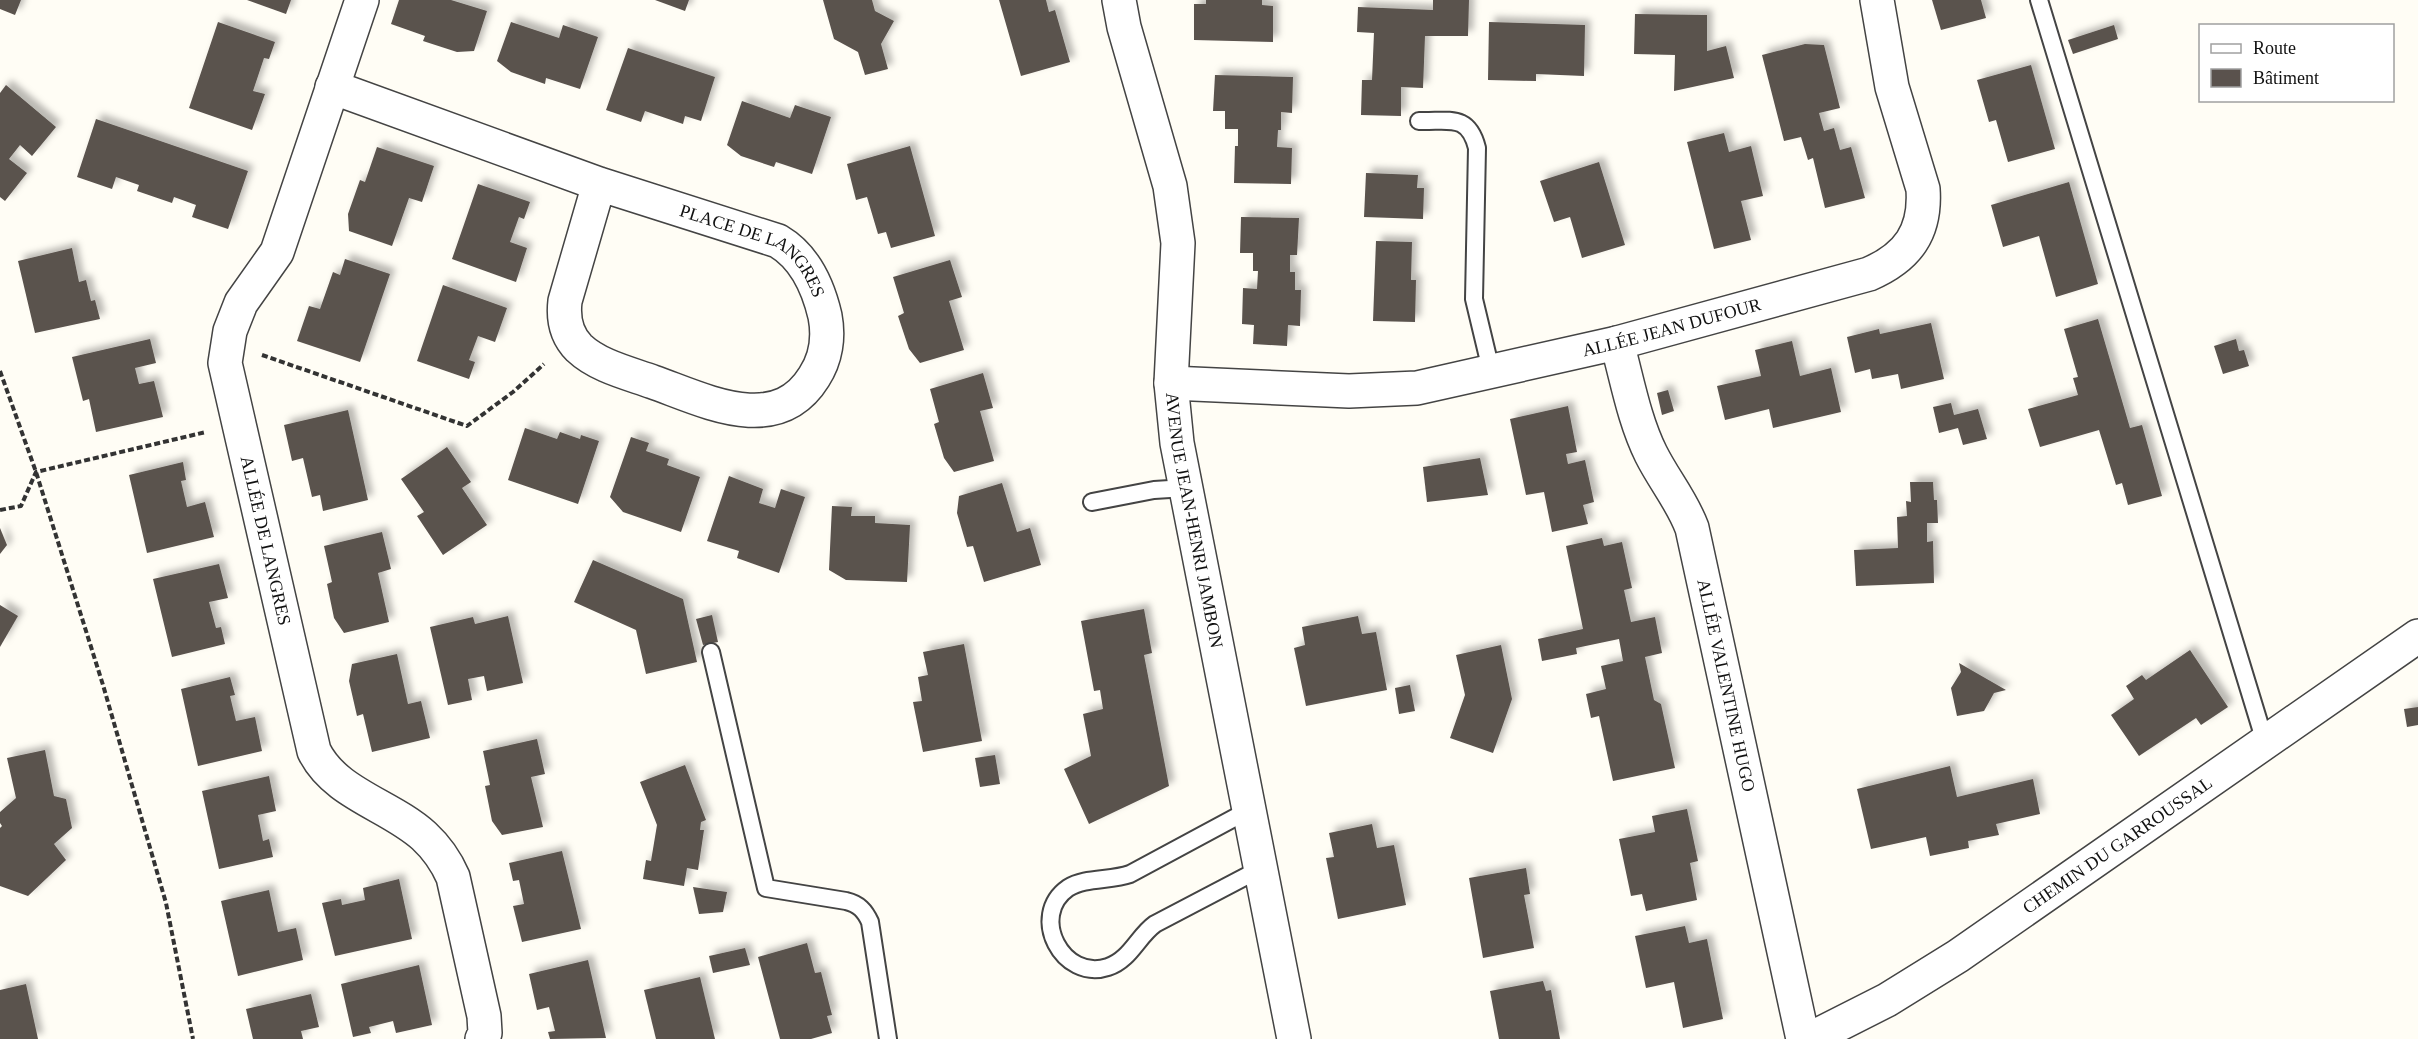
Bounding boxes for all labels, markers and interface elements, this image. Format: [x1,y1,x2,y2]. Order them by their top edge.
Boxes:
legend [2199,24,2394,102]
text: Route [2253,38,2296,58]
text: Bâtiment [2253,68,2319,88]
street label: PLACE DE LANGRES [677,200,829,300]
street label: ALLÉE JEAN DUFOUR [1580,294,1763,360]
street label: AVENUE JEAN-HENRI JAMBON [1162,391,1227,650]
street label: ALLÉE DE LANGRES [237,454,295,627]
street label: ALLÉE VALENTINE HUGO [1693,577,1759,794]
street label: CHEMIN DU GARROUSSAL [2019,772,2216,918]

